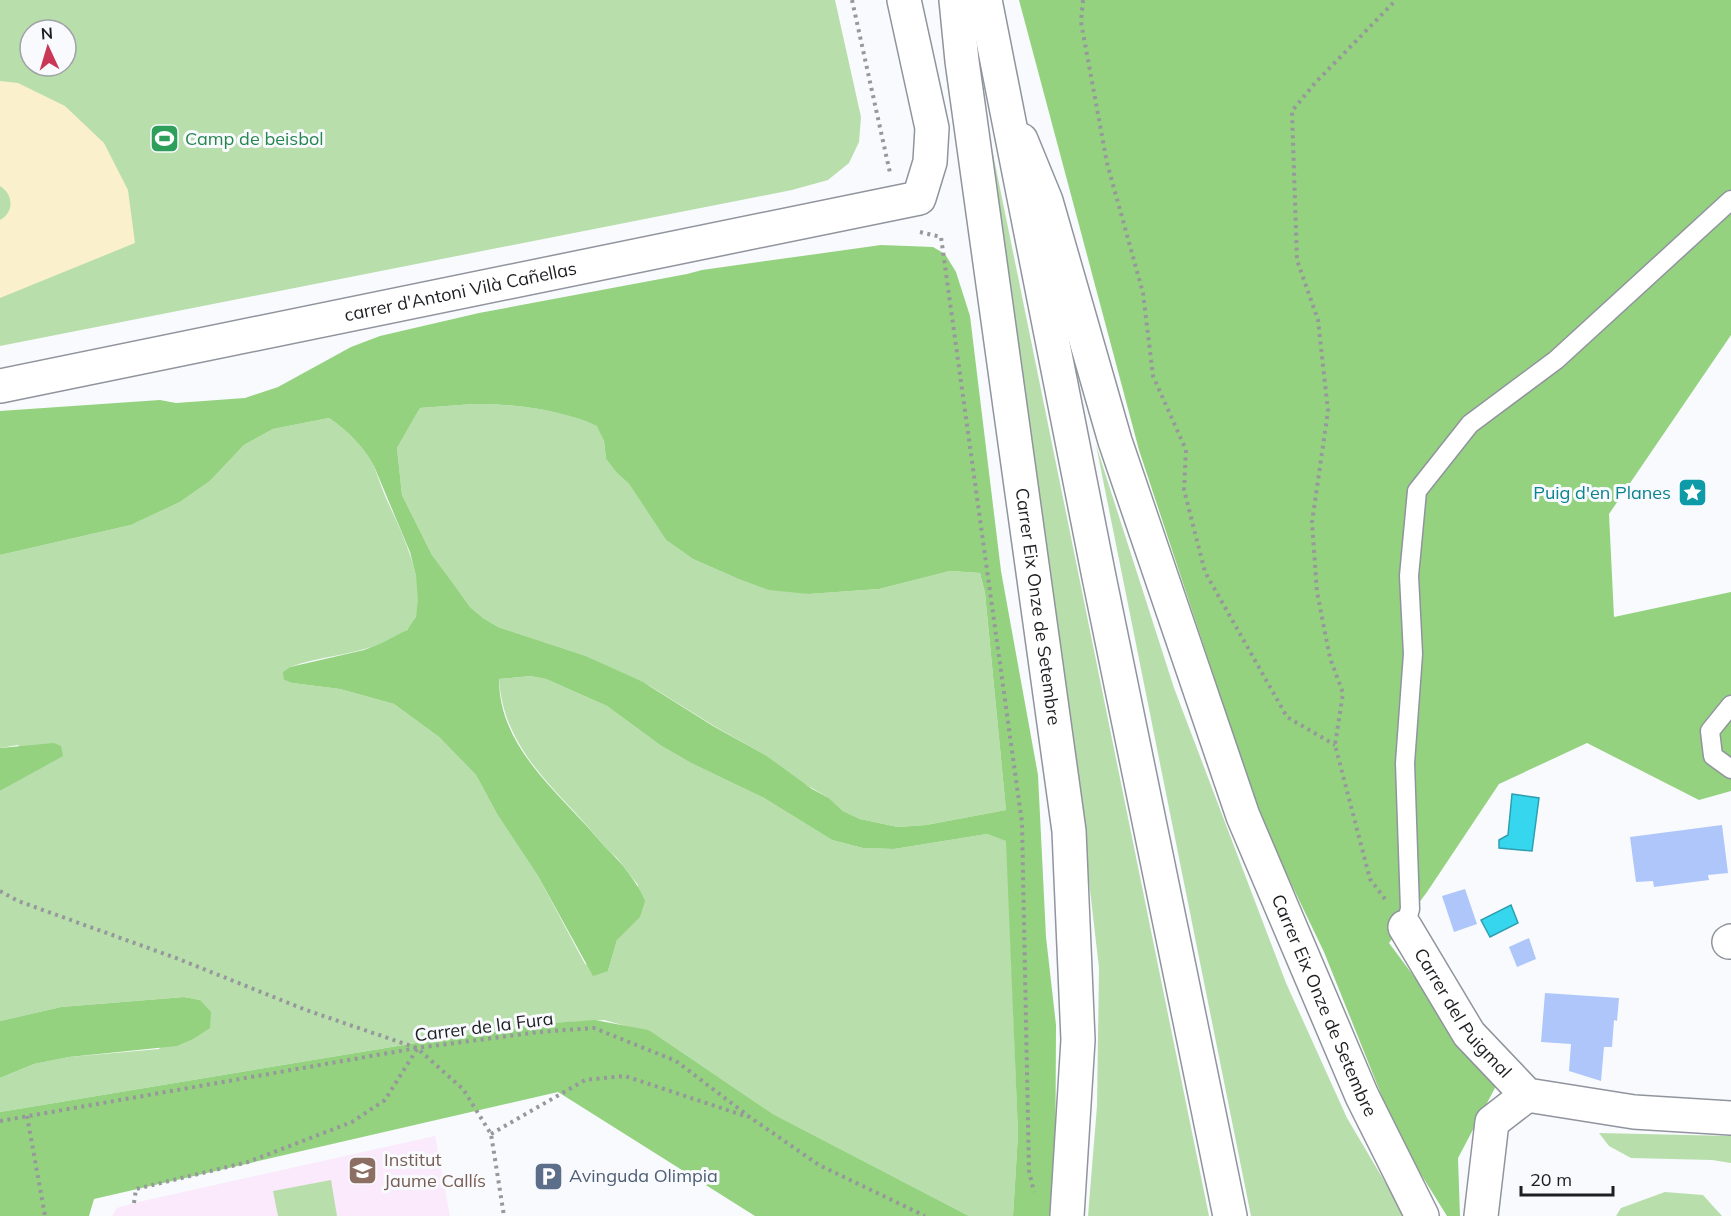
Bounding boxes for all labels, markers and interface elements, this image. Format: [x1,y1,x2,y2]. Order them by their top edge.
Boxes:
north arrow [18,18,78,78]
text: N [40,23,54,43]
sports icon: Camp de beisbol [148,123,180,155]
place label: Camp de beisbol [185,127,324,150]
street label: carrer d'Antoni Vilà Cañellas [342,256,579,326]
place icon: Puig d'en Planes [1676,477,1708,509]
place label: Puig d'en Planes [1533,481,1671,504]
street label: Carrer Eix Onze de Setembre [1010,486,1066,727]
street label: Carrer Eix Onze de Setembre [1267,891,1382,1120]
street label: Carrer del Puigmal [1409,944,1517,1083]
street label: Carrer de la Fura [413,1007,555,1046]
place label: Institut Jaume Callís [384,1148,486,1192]
school or university icon: Institut Jaume Callís [347,1154,379,1186]
scale bar [1521,1159,1612,1197]
parking icon: Avinguda Olimpia [532,1160,564,1192]
place label: Avinguda Olimpia [569,1164,718,1187]
text: 20 m [1530,1168,1572,1191]

